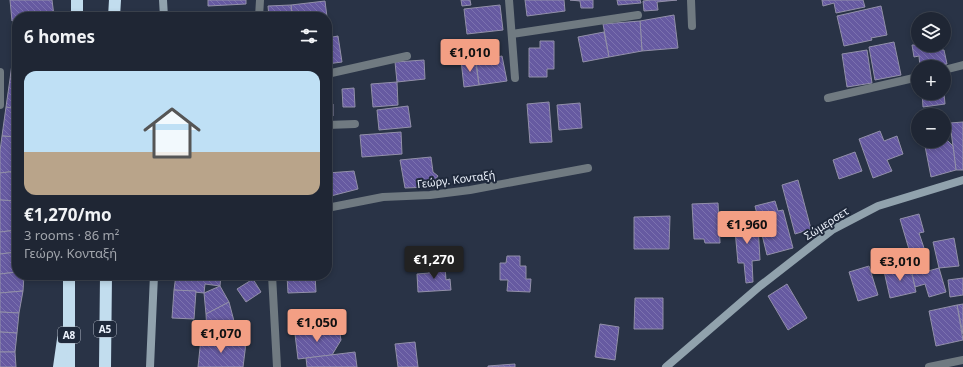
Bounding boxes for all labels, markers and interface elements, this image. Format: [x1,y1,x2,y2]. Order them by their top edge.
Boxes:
map controls [911,12,951,148]
button: layers [911,12,951,52]
text: 6 homes [24,25,95,48]
icon: filters [298,25,320,47]
pin: €1,010 [437,39,503,73]
text: €1,010 [450,43,490,61]
button: + [911,60,951,100]
icon: home [136,97,208,169]
button: − [911,108,951,148]
street label: Γεώργ. Κονταξή [416,167,496,191]
text: €1,270/mo [24,203,112,226]
street label: Σώμερσετ [801,203,852,243]
pin: €1,960 [714,211,780,245]
text: €1,960 [727,215,767,233]
text: 3 rooms · 86 m² [24,226,119,244]
text: Γεώργ. Κονταξή [24,244,117,262]
pin: €1,270 [401,246,467,280]
pin: €3,010 [867,248,933,282]
text: €1,270 [414,250,454,268]
text: €3,010 [880,252,920,270]
pin: €1,050 [284,309,350,343]
text: €1,050 [297,313,337,331]
pin: €1,070 [188,320,254,354]
road number: Α5 [94,321,116,337]
text: €1,070 [201,324,241,342]
road number: Α8 [58,327,80,343]

